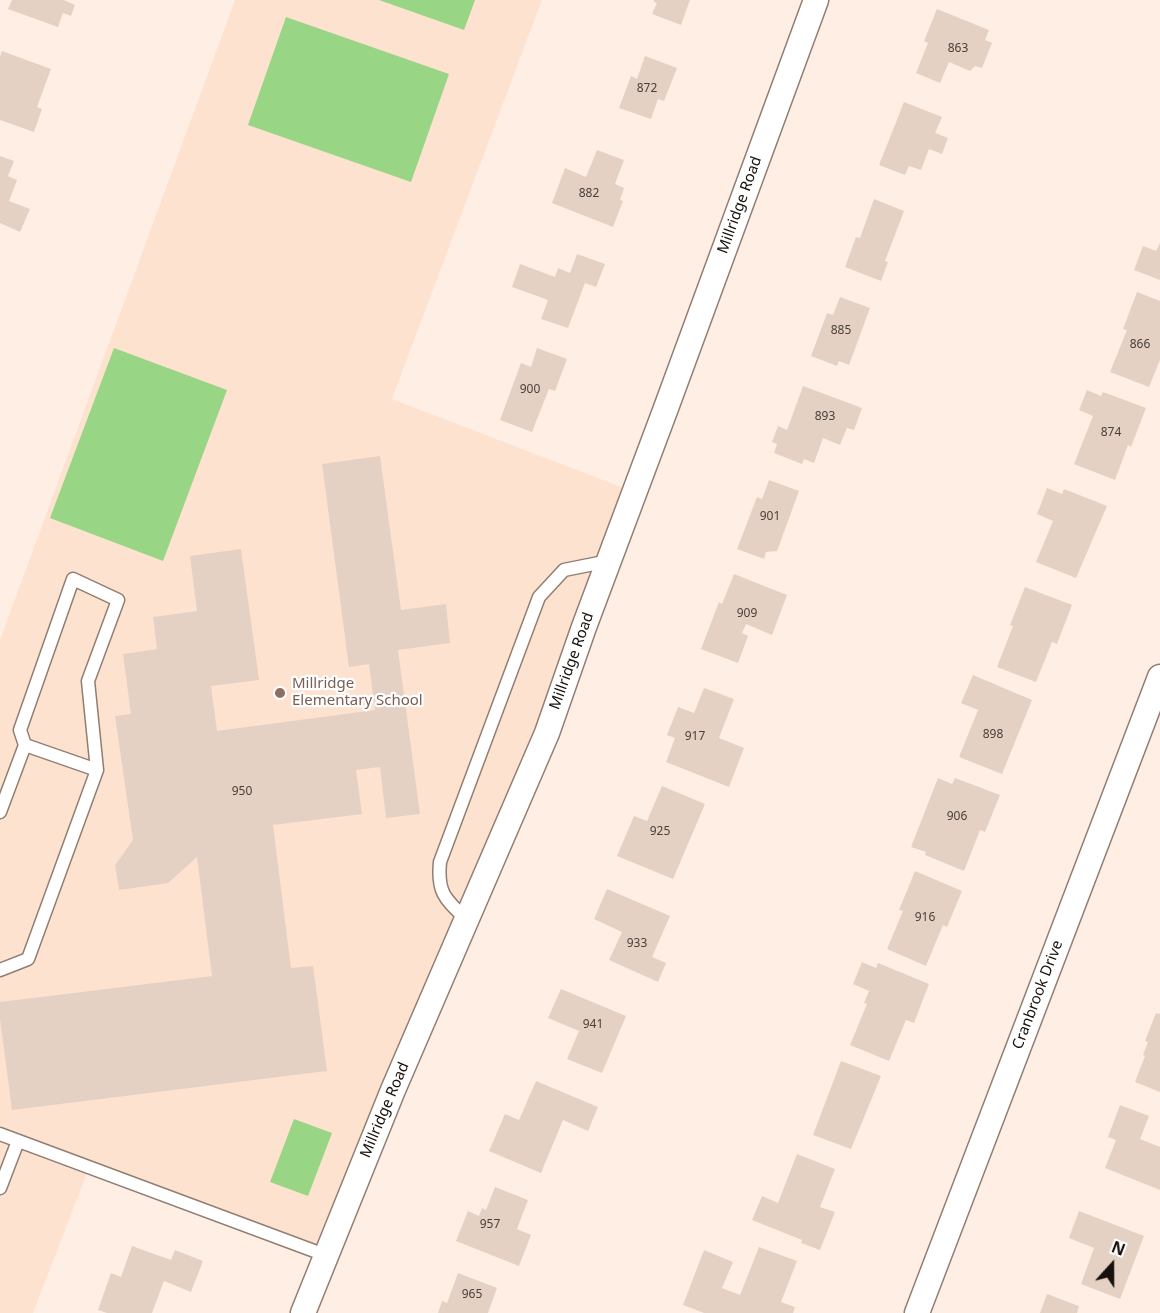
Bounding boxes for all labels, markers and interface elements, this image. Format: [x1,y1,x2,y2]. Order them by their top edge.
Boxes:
house number: 863 [948,42,968,56]
house number: 872 [637,82,657,96]
street label: Millridge Road [714,154,766,256]
house number: 882 [579,187,599,201]
house number: 885 [831,324,851,338]
house number: 866 [1130,338,1150,352]
house number: 900 [520,383,540,397]
house number: 893 [815,410,835,424]
house number: 874 [1101,426,1121,440]
house number: 901 [760,510,780,524]
house number: 909 [737,607,757,621]
street label: Millridge Road [546,610,598,712]
place label: Millridge Elementary School [292,675,423,710]
marker: Millridge Elementary School [273,686,287,700]
house number: 898 [983,728,1003,742]
house number: 917 [685,730,705,744]
house number: 950 [232,785,252,799]
house number: 906 [947,810,967,824]
house number: 925 [650,825,670,839]
house number: 916 [915,911,935,925]
house number: 933 [627,937,647,951]
street label: Cranbrook Drive [1009,938,1067,1052]
house number: 941 [583,1018,603,1032]
street label: Millridge Road [357,1059,413,1161]
house number: 957 [480,1218,500,1232]
north arrow [1082,1235,1142,1295]
text: N [1108,1236,1128,1261]
house number: 965 [462,1288,482,1302]

